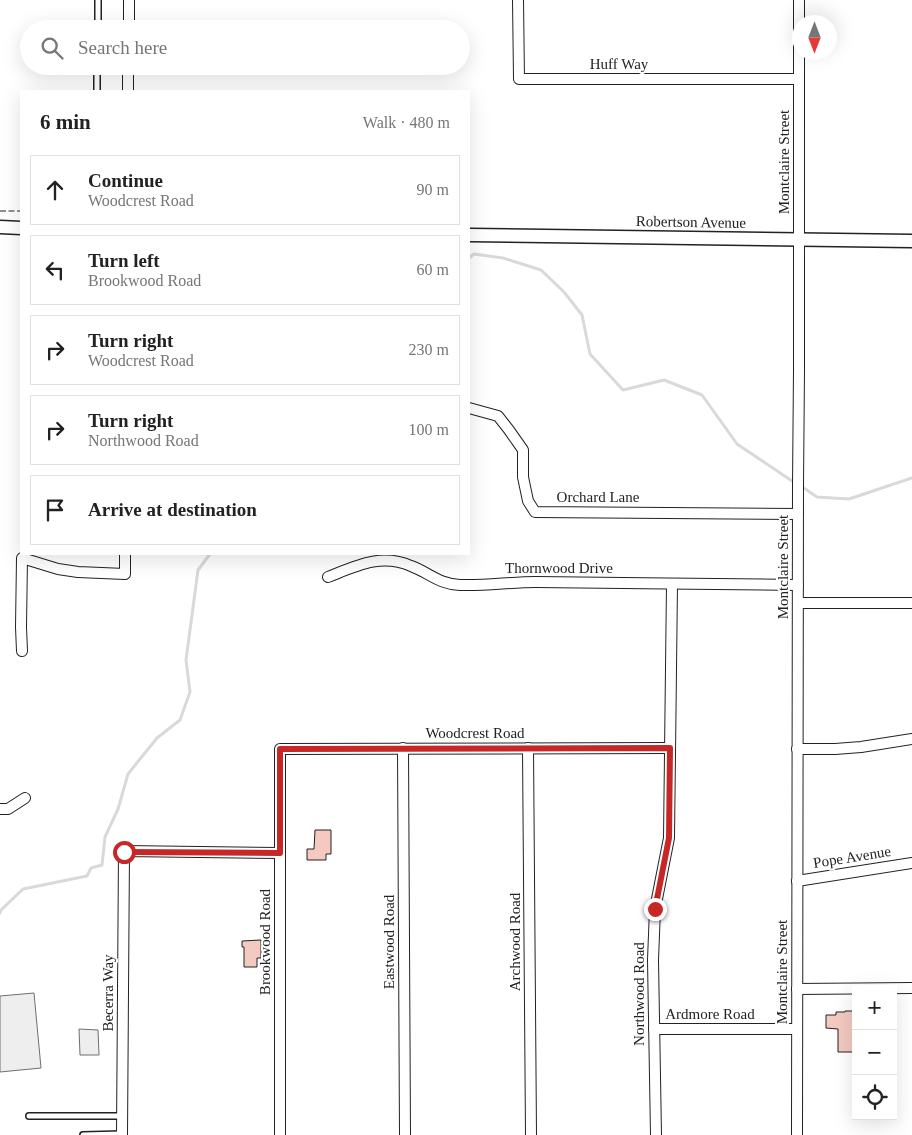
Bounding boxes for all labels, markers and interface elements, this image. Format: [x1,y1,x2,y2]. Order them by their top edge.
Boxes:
north arrow [792,15,837,60]
search box [20,20,470,75]
icon: search [38,34,66,62]
text: Search here [78,37,167,58]
street label: Huff Way [590,56,649,72]
street label: Montclaire Street [776,109,792,214]
text: 6 min [40,110,91,134]
text: Walk · 480 m [363,114,450,131]
text: Continue [88,170,163,191]
icon: ahead [41,176,69,204]
text: 90 m [417,181,449,198]
text: Woodcrest Road [88,192,194,209]
street label: Robertson Avenue [636,213,747,231]
text: Turn left [88,250,160,271]
icon: left [41,256,69,284]
text: 60 m [417,261,449,278]
text: Brookwood Road [88,272,201,289]
text: Turn right [88,330,173,351]
icon: right [41,336,69,364]
text: 230 m [409,341,449,358]
text: Woodcrest Road [88,352,194,369]
text: Turn right [88,410,173,431]
icon: right [41,416,69,444]
text: 100 m [409,421,449,438]
text: Northwood Road [88,432,199,449]
street label: Orchard Lane [557,489,640,505]
icon: arrive [41,496,69,524]
text: Arrive at destination [88,499,257,520]
street label: Montclaire Street [775,514,791,619]
street label: Thornwood Drive [505,560,613,576]
street label: Woodcrest Road [425,725,525,741]
route start [113,841,136,864]
street label: Pope Avenue [812,843,892,871]
street label: Brookwood Road [257,888,273,995]
street label: Archwood Road [507,892,523,991]
street label: Eastwood Road [381,894,397,989]
route end [644,898,667,921]
street label: Montclaire Street [774,919,790,1024]
street label: Northwood Road [631,942,647,1046]
street label: Becerra Way [100,954,116,1032]
map controls [852,985,897,1120]
button: + [852,985,897,1030]
street label: Ardmore Road [665,1006,755,1022]
button: − [852,1030,897,1075]
button: locate [852,1075,897,1120]

